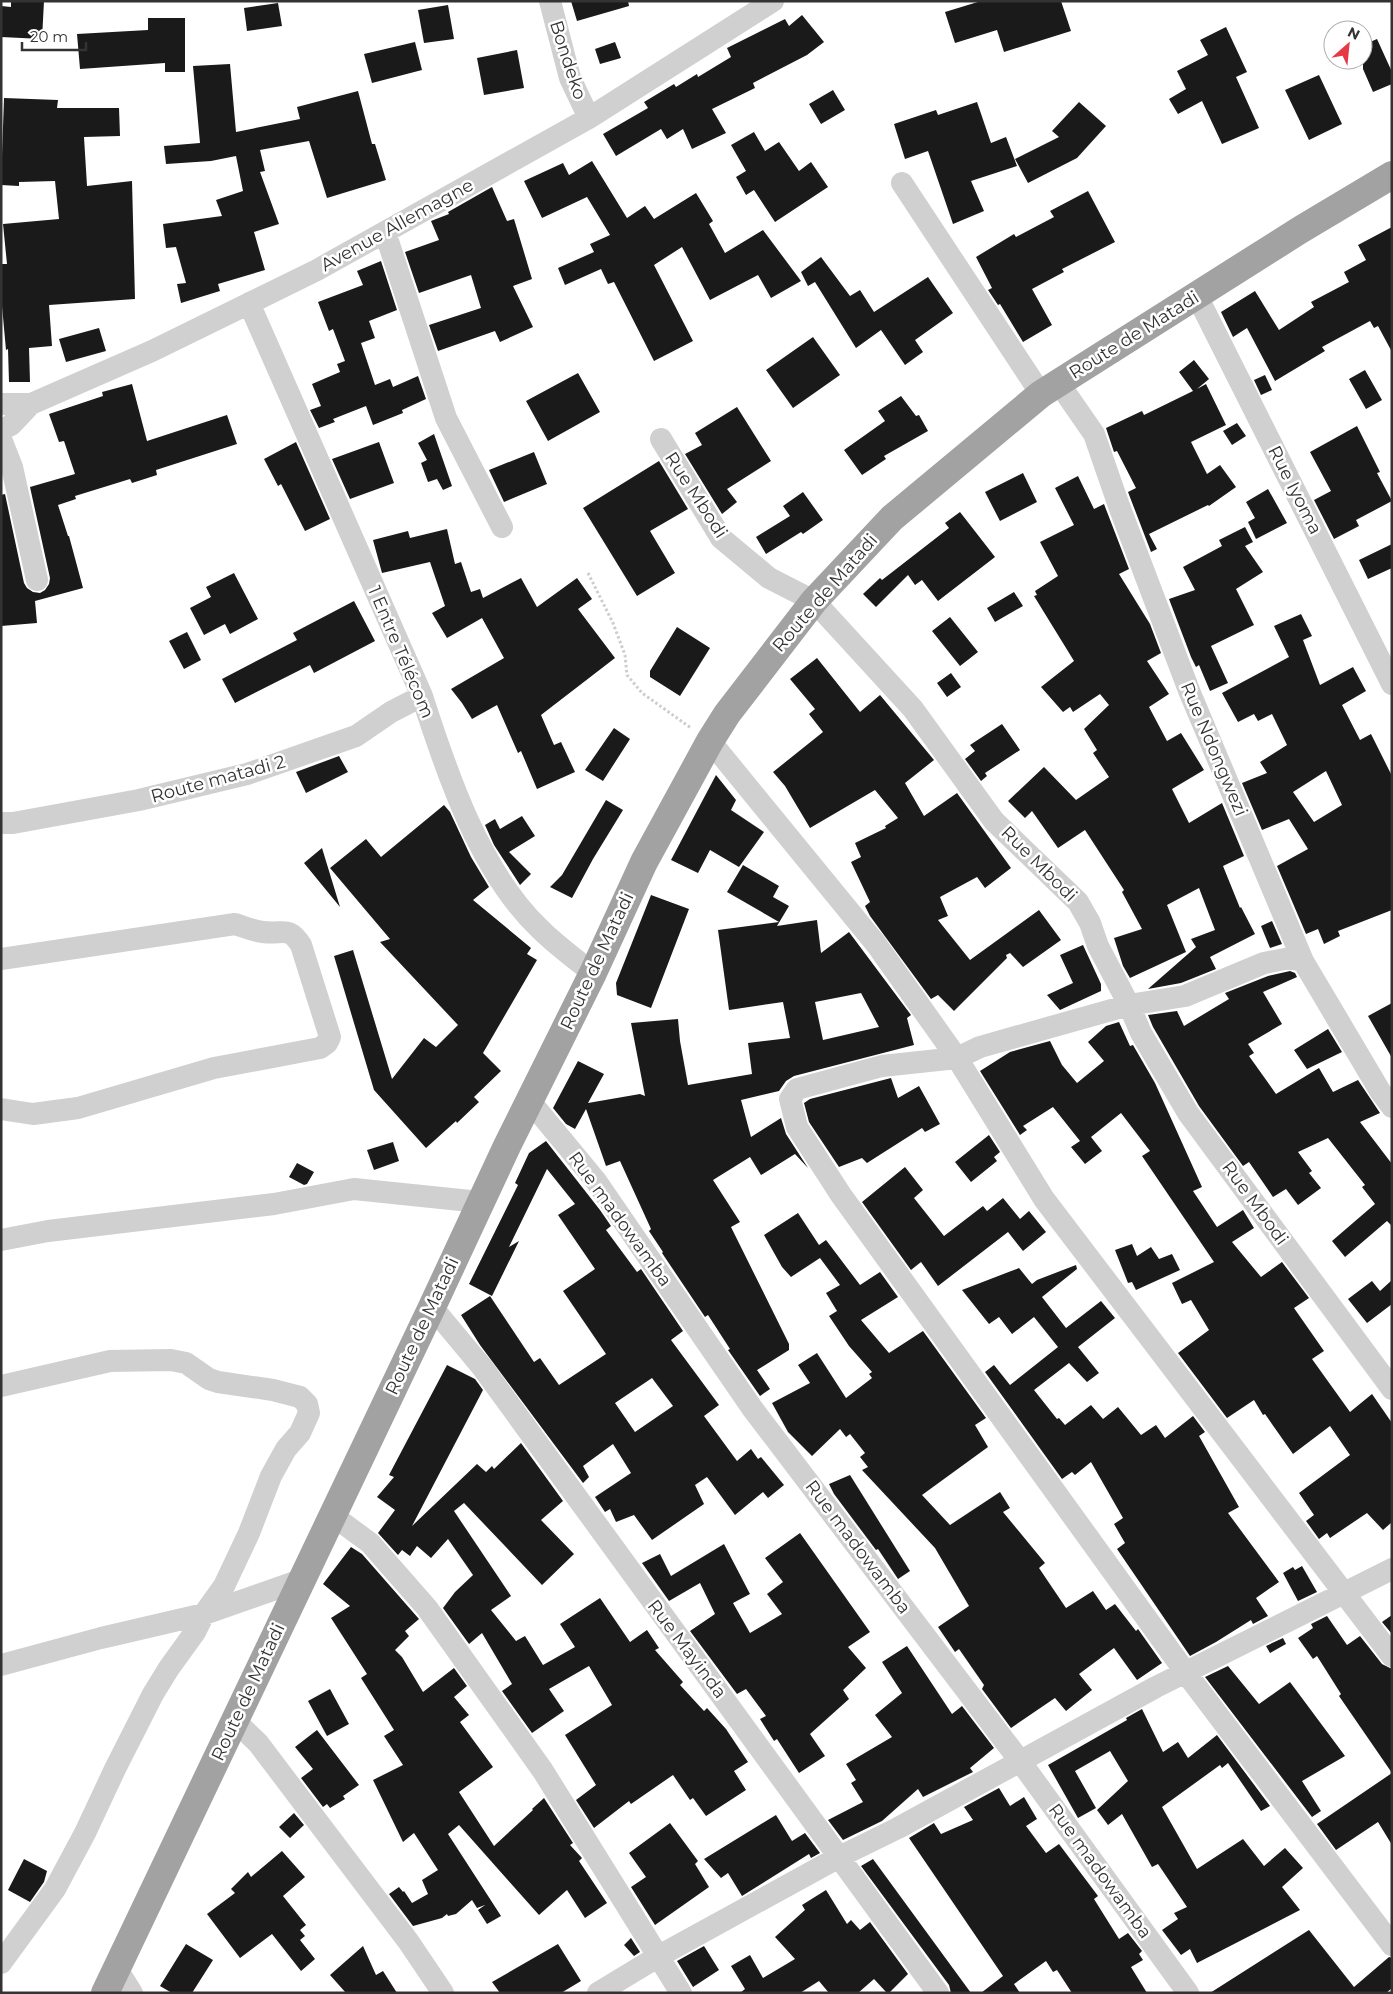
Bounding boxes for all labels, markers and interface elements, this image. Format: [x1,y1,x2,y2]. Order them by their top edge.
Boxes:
street label: Bondeko [545,18,591,102]
scale bar [22,20,86,52]
north arrow [1323,20,1373,70]
text: N [1345,23,1363,44]
text: 20 m [30,27,68,46]
street label: Avenue Allemagne [317,174,477,276]
street label: Route de Matadi [1065,286,1203,384]
street label: Rue Iyoma [1263,442,1327,538]
street label: Rue Mbodi [660,448,732,542]
street label: Route de Matadi [768,529,882,657]
street label: 1 Entre Télécom [363,583,439,721]
street label: Rue Ndongwezi [1176,679,1252,819]
street label: Route matadi 2 [148,750,288,808]
street label: Rue Mbodi [996,821,1082,907]
street label: Route de Matadi [556,889,638,1033]
street label: Rue madowamba [564,1147,676,1291]
street label: Rue Mbodi [1217,1157,1293,1249]
street label: Route de Matadi [381,1254,463,1398]
street label: Rue madowamba [801,1476,915,1618]
street label: Rue Mayinda [643,1595,731,1703]
street label: Route de Matadi [207,1620,289,1764]
street label: Rue madowamba [1044,1799,1156,1943]

